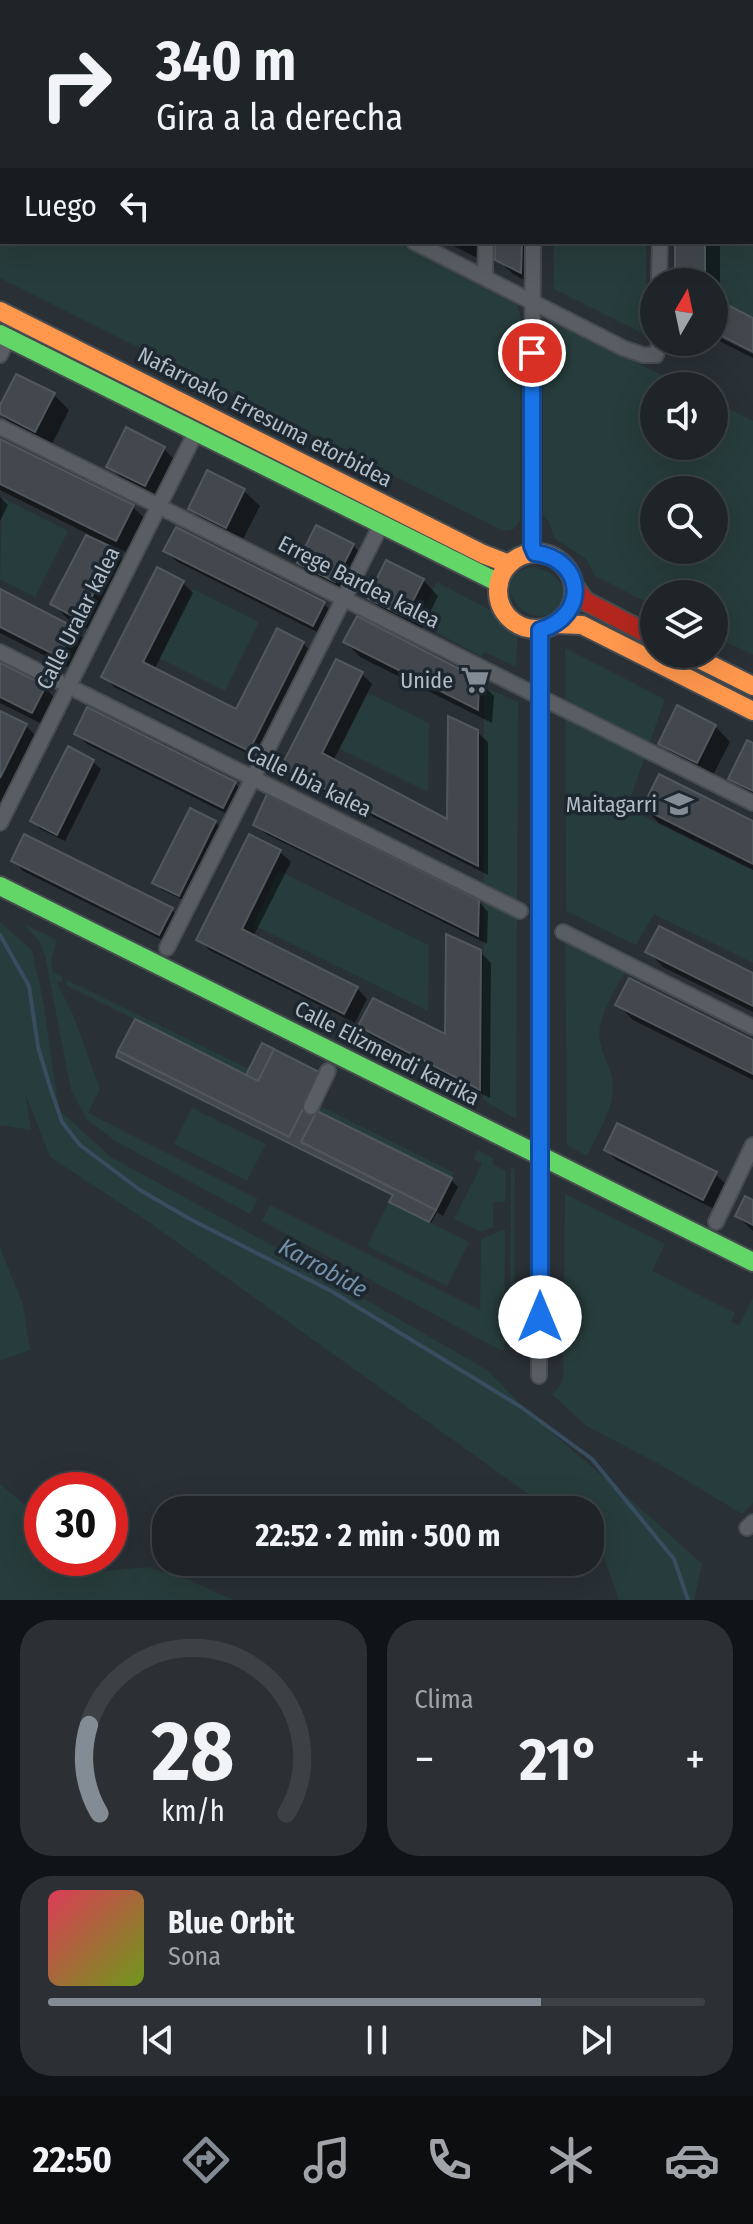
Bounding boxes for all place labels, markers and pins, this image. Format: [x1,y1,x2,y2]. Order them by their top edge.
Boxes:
pin [498,319,566,387]
supermarket icon: Unide [460,665,490,695]
place label: Unide [400,667,453,694]
school or university icon: Maitagarri [664,789,694,819]
place label: Maitagarri [566,791,657,818]

